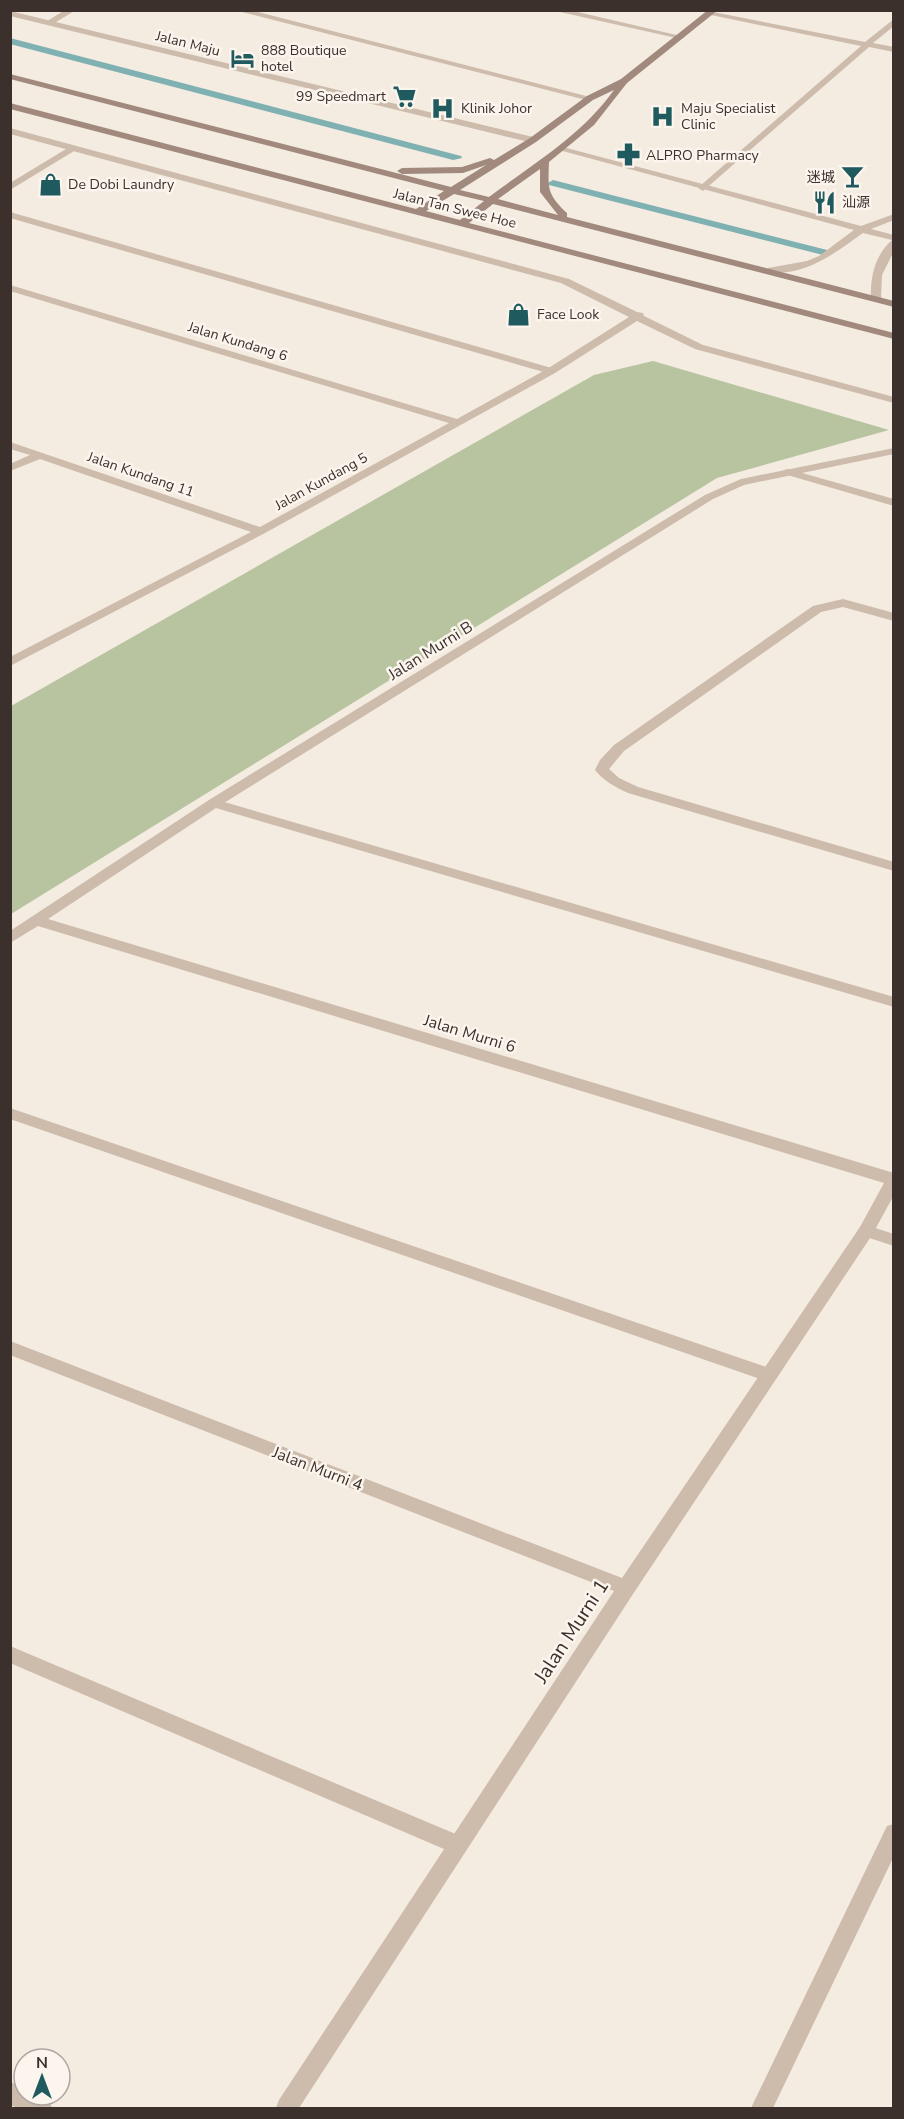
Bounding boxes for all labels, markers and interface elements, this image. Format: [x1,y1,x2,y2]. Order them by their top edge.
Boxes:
street label: Jalan Maju [153,26,222,61]
place label: 888 Boutique hotel [261,41,347,76]
hotel icon: 888 Boutique hotel [230,45,256,71]
supermarket icon: 99 Speedmart [391,83,417,109]
place label: 99 Speedmart [296,87,386,106]
hospital icon: Klinik Johor [430,95,456,121]
place label: Klinik Johor [461,99,532,118]
place label: Maju Specialist Clinic [681,99,776,134]
hospital icon: Maju Specialist Clinic [650,103,676,129]
pharmacy icon: ALPRO Pharmacy [615,142,641,168]
place label: ALPRO Pharmacy [646,146,759,165]
bar icon: 迷城 [840,164,866,190]
place label: 迷城 [807,168,835,187]
shop icon: De Dobi Laundry [37,171,63,197]
place label: De Dobi Laundry [68,175,175,194]
street label: Jalan Tan Swee Hoe [390,184,518,233]
restaurant icon: 汕源 [811,189,837,215]
place label: 汕源 [842,193,870,212]
shop icon: Face Look [506,301,532,327]
place label: Face Look [537,305,600,324]
street label: Jalan Kundang 6 [185,317,290,366]
street label: Jalan Kundang 11 [84,447,197,502]
street label: Jalan Kundang 5 [271,448,371,515]
street label: Jalan Murni B [383,616,477,686]
street label: Jalan Murni 6 [420,1009,518,1058]
street label: Jalan Murni 4 [268,1441,366,1496]
street label: Jalan Murni 1 [527,1574,615,1689]
north arrow [12,2047,72,2107]
text: N [36,2052,48,2074]

